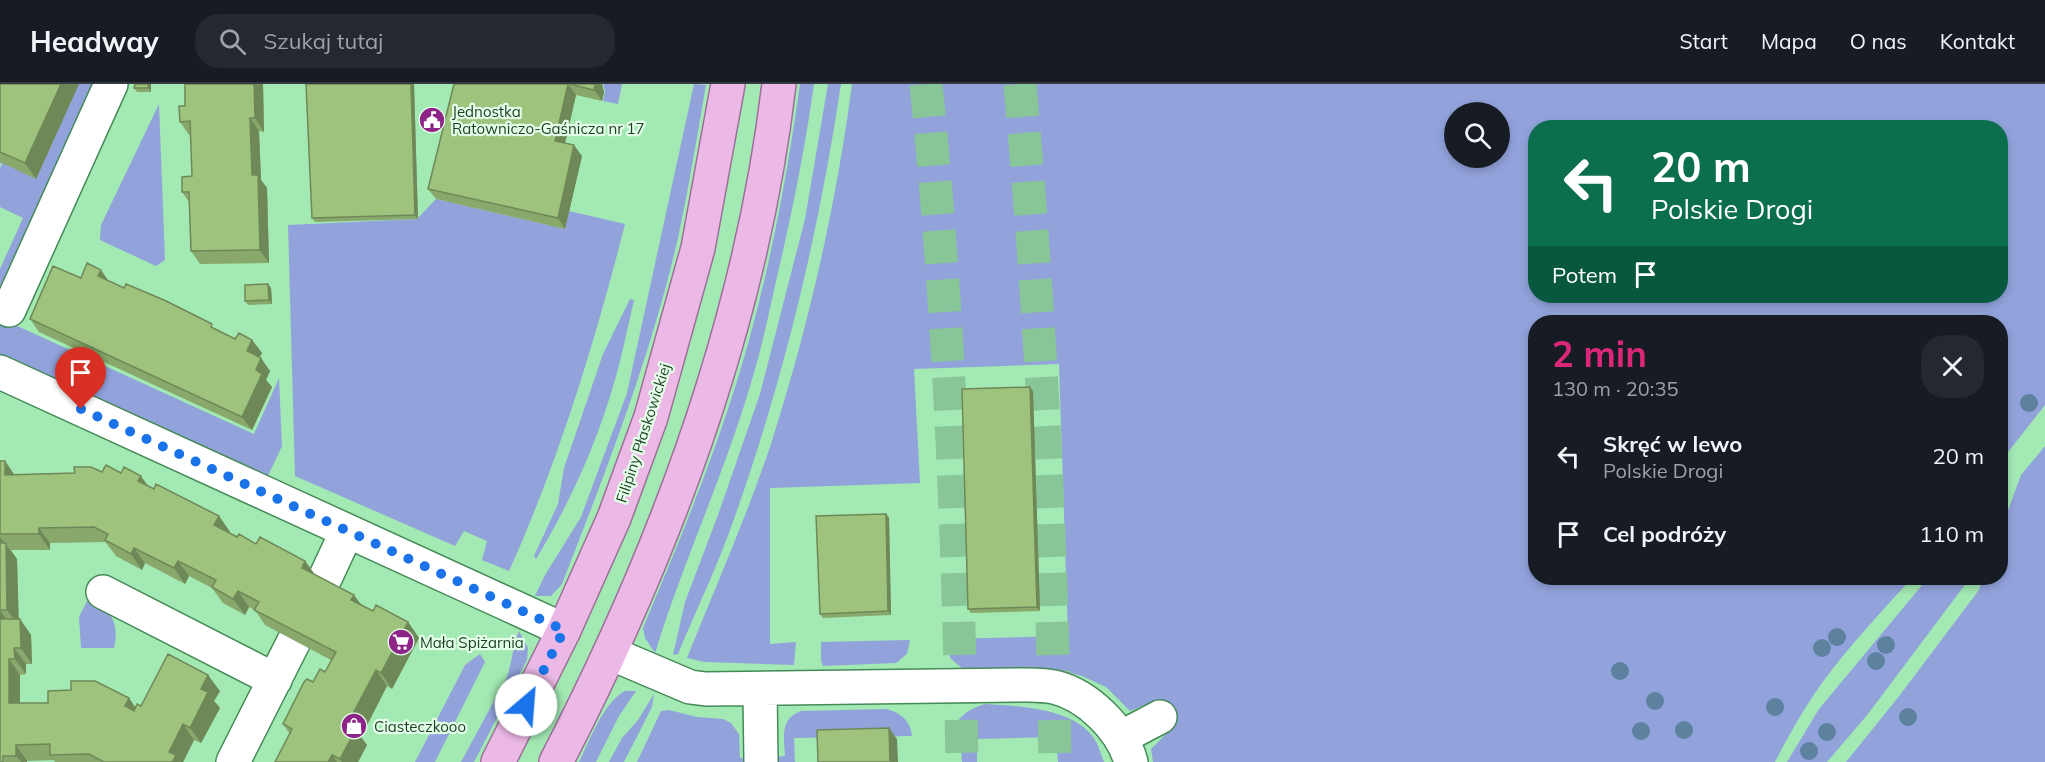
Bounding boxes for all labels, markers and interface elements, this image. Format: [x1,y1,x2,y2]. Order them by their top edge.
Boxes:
search box [195,14,615,68]
text: Headway [30,24,159,59]
icon: search [216,25,249,58]
text: Szukaj tutaj [264,27,383,55]
text: Start [1679,28,1728,54]
text: Mapa [1761,28,1817,54]
text: O nas [1850,28,1907,54]
text: Kontakt [1940,28,2015,54]
place label: Jednostka Ratowniczo-Gaśnicza nr 17 [452,102,645,138]
map controls [1444,102,1510,168]
button: search [1444,102,1510,168]
public building icon: Jednostka Ratowniczo-Gaśnicza nr 17 [417,105,447,135]
text: 20 m [1651,140,1751,193]
icon: left [1552,144,1630,222]
text: Polskie Drogi [1651,192,1813,226]
icon: arrive [1629,258,1662,291]
text: Potem [1552,261,1617,289]
text: 2 min [1552,331,1647,376]
button: close [1921,335,1984,398]
pin [55,347,106,409]
icon: arrive [64,356,97,389]
street label: Filipiny Płaskowickiej [612,361,674,505]
text: 130 m · 20:35 [1552,376,1678,401]
text: Skręć w lewo [1603,430,1742,458]
icon: left [1552,440,1585,473]
text: 20 m [1933,442,1984,470]
text: Polskie Drogi [1603,458,1723,483]
icon: arrive [1552,518,1585,551]
text: Cel podróży [1603,520,1726,548]
text: 110 m [1919,520,1984,548]
supermarket icon: Mała Spiżarnia [386,627,416,657]
place label: Mała Spiżarnia [420,633,524,652]
position arrow [494,673,558,737]
shop icon: Ciasteczkooo [339,711,369,741]
place label: Ciasteczkooo [374,717,466,736]

